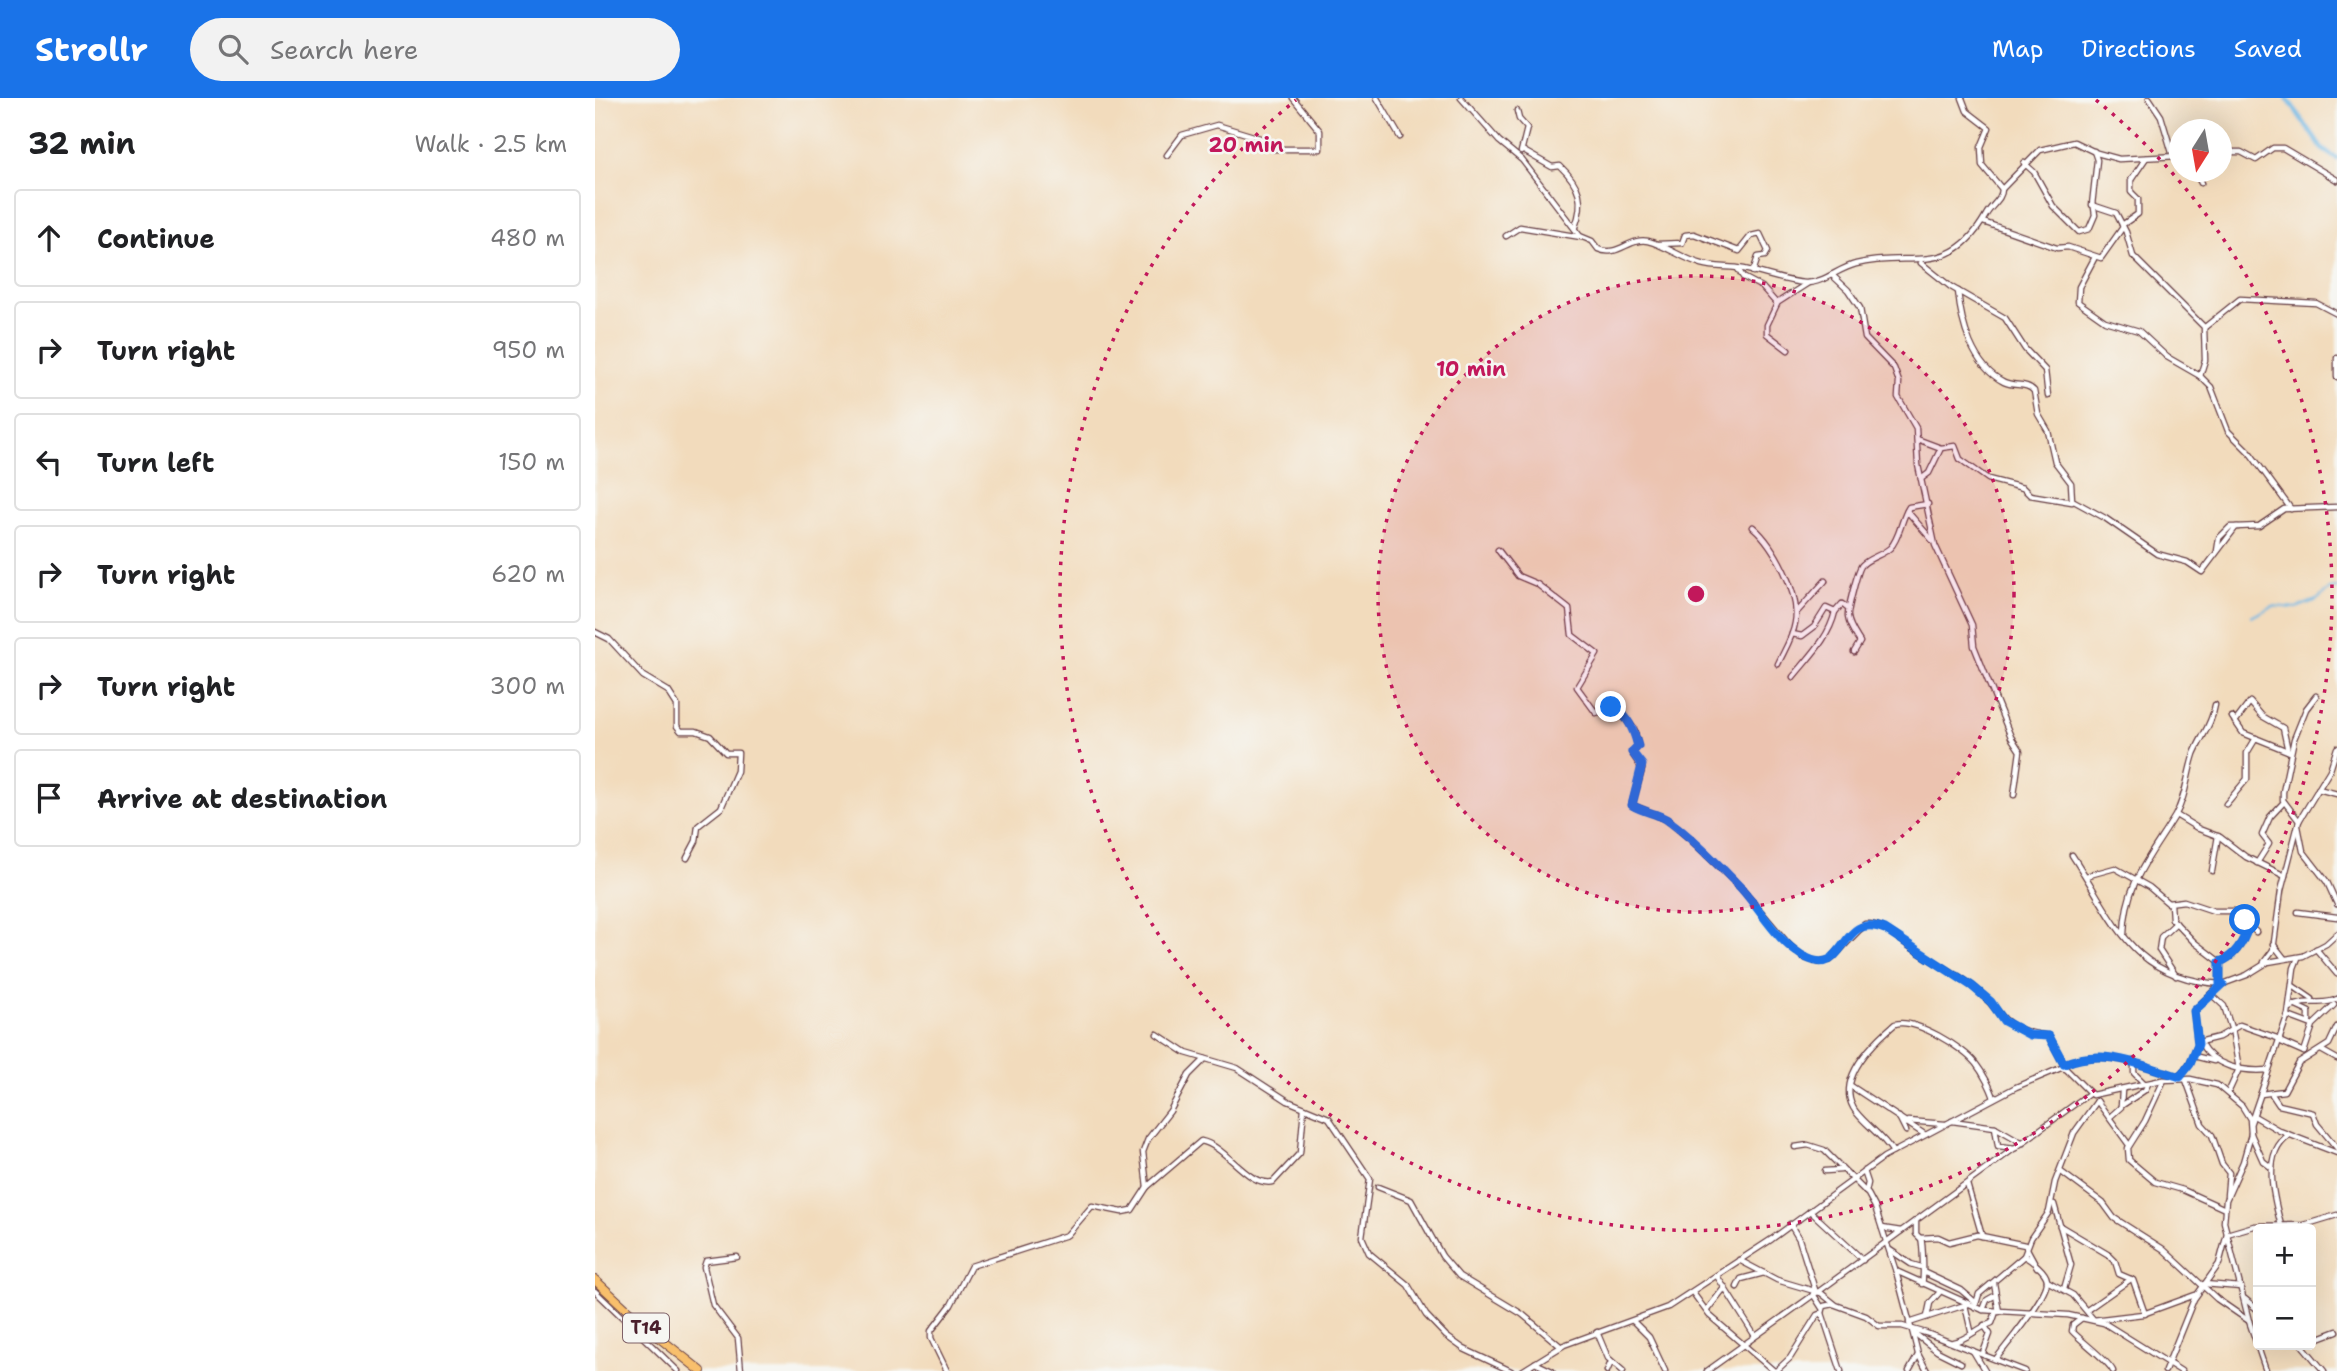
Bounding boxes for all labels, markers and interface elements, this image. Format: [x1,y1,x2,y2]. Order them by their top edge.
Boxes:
search box [190,18,680,81]
text: Strollr [35,27,148,72]
icon: search [214,30,252,68]
text: Search here [270,32,419,67]
text: Map [1992,33,2043,65]
text: Directions [2081,33,2196,65]
text: Saved [2234,33,2302,65]
north arrow [2169,119,2232,182]
text: 32 min [28,123,135,164]
text: Walk · 2.5 km [414,129,567,159]
text: 20 min [1208,131,1284,159]
icon: ahead [30,219,68,257]
text: Continue [97,221,215,256]
text: 480 m [490,223,565,253]
icon: right [30,331,68,369]
text: Turn right [97,333,235,368]
text: 950 m [492,335,565,365]
text: 10 min [1436,355,1506,383]
icon: left [30,443,68,481]
text: Turn left [97,445,214,480]
text: 150 m [498,447,565,477]
icon: right [30,555,68,593]
text: Turn right [97,557,235,592]
text: 620 m [491,559,565,589]
centre of rings [1684,582,1708,606]
icon: right [30,667,68,705]
text: Turn right [97,669,235,704]
text: 300 m [490,671,565,701]
route end [1595,691,1626,722]
icon: arrive [30,779,68,817]
text: Arrive at destination [97,781,387,816]
route start [2229,904,2260,935]
map controls [2253,1224,2316,1350]
button: + [2253,1224,2316,1287]
button: − [2253,1287,2316,1350]
road number: T14 [623,1314,669,1343]

